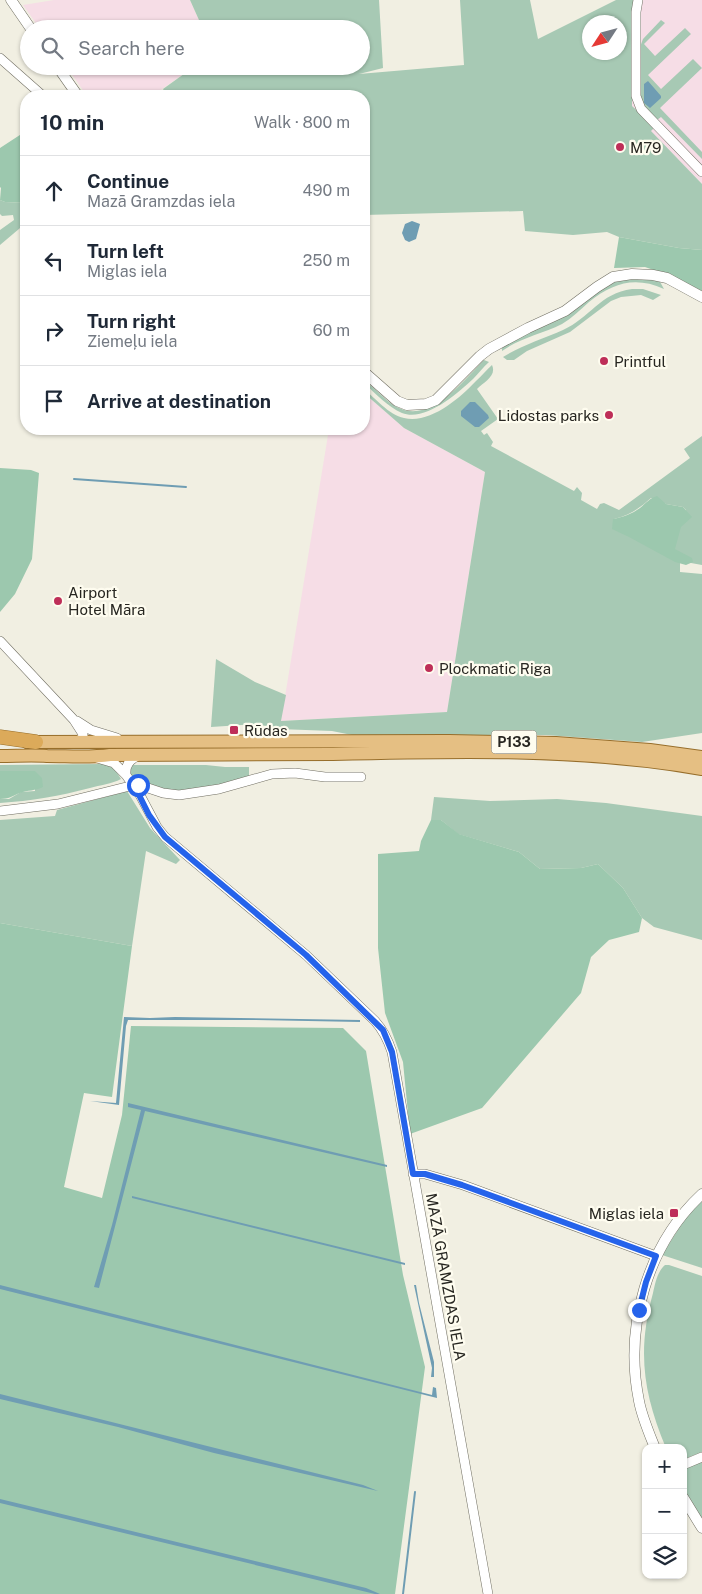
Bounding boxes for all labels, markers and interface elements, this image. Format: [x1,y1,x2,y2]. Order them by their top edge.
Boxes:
north arrow [582,15,627,60]
search box [20,20,370,75]
icon: search [38,34,66,62]
text: Search here [78,37,185,59]
text: 10 min [40,110,104,135]
text: Walk · 800 m [254,113,350,132]
place label: M79 [630,139,661,156]
marker: M79 [614,141,626,153]
text: Continue [87,170,169,192]
icon: ahead [40,177,68,205]
text: 490 m [303,181,350,200]
text: Mazā Gramzdas iela [87,192,235,211]
text: Turn left [87,240,164,262]
icon: left [40,247,68,275]
text: 250 m [303,251,350,270]
text: Miglas iela [87,262,167,281]
text: Turn right [87,310,176,332]
icon: right [40,317,68,345]
text: 60 m [313,321,350,340]
text: Ziemeļu iela [87,332,177,351]
place label: Printful [614,353,666,370]
marker: Printful [598,355,610,367]
icon: arrive [40,387,68,415]
text: Arrive at destination [87,390,271,412]
place label: Lidostas parks [498,407,599,424]
marker: Lidostas parks [603,409,615,421]
place label: Airport Hotel Māra [68,584,145,618]
marker: Airport Hotel Māra [52,595,64,607]
place label: Plockmatic Riga [439,660,551,677]
marker: Plockmatic Riga [423,662,435,674]
place label: Rūdas [244,722,288,739]
marker: Rūdas [228,724,240,736]
road number: P133 [492,730,536,754]
route start [127,774,150,797]
street label: MAZĀ GRAMZDAS IELA [423,1192,469,1362]
place label: Miglas iela [589,1205,664,1222]
marker: Miglas iela [668,1207,680,1219]
route end [628,1299,651,1322]
map controls [642,1444,687,1579]
button: + [642,1444,687,1489]
button: − [642,1489,687,1534]
button: layers [642,1534,687,1579]

